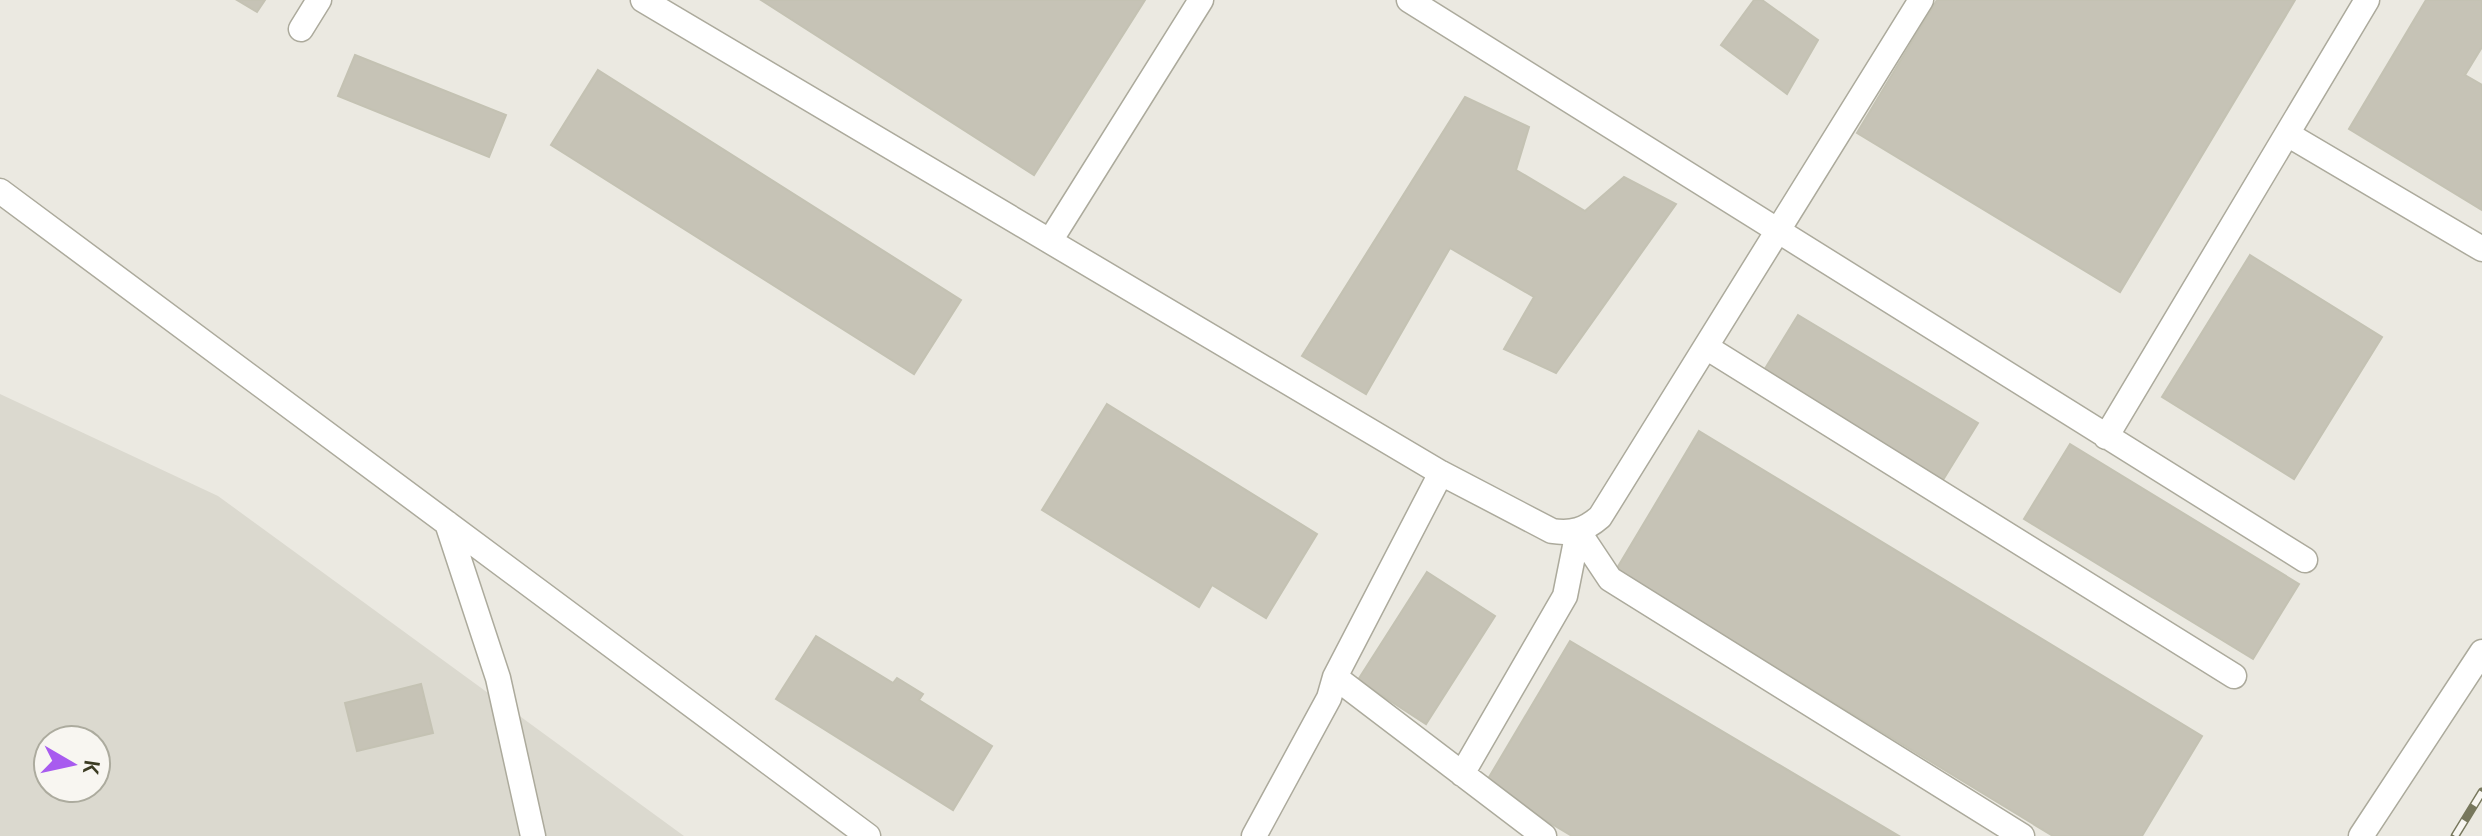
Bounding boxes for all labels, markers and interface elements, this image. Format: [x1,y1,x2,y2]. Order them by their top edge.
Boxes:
north arrow [32,724,112,804]
text: K [77,758,106,776]

